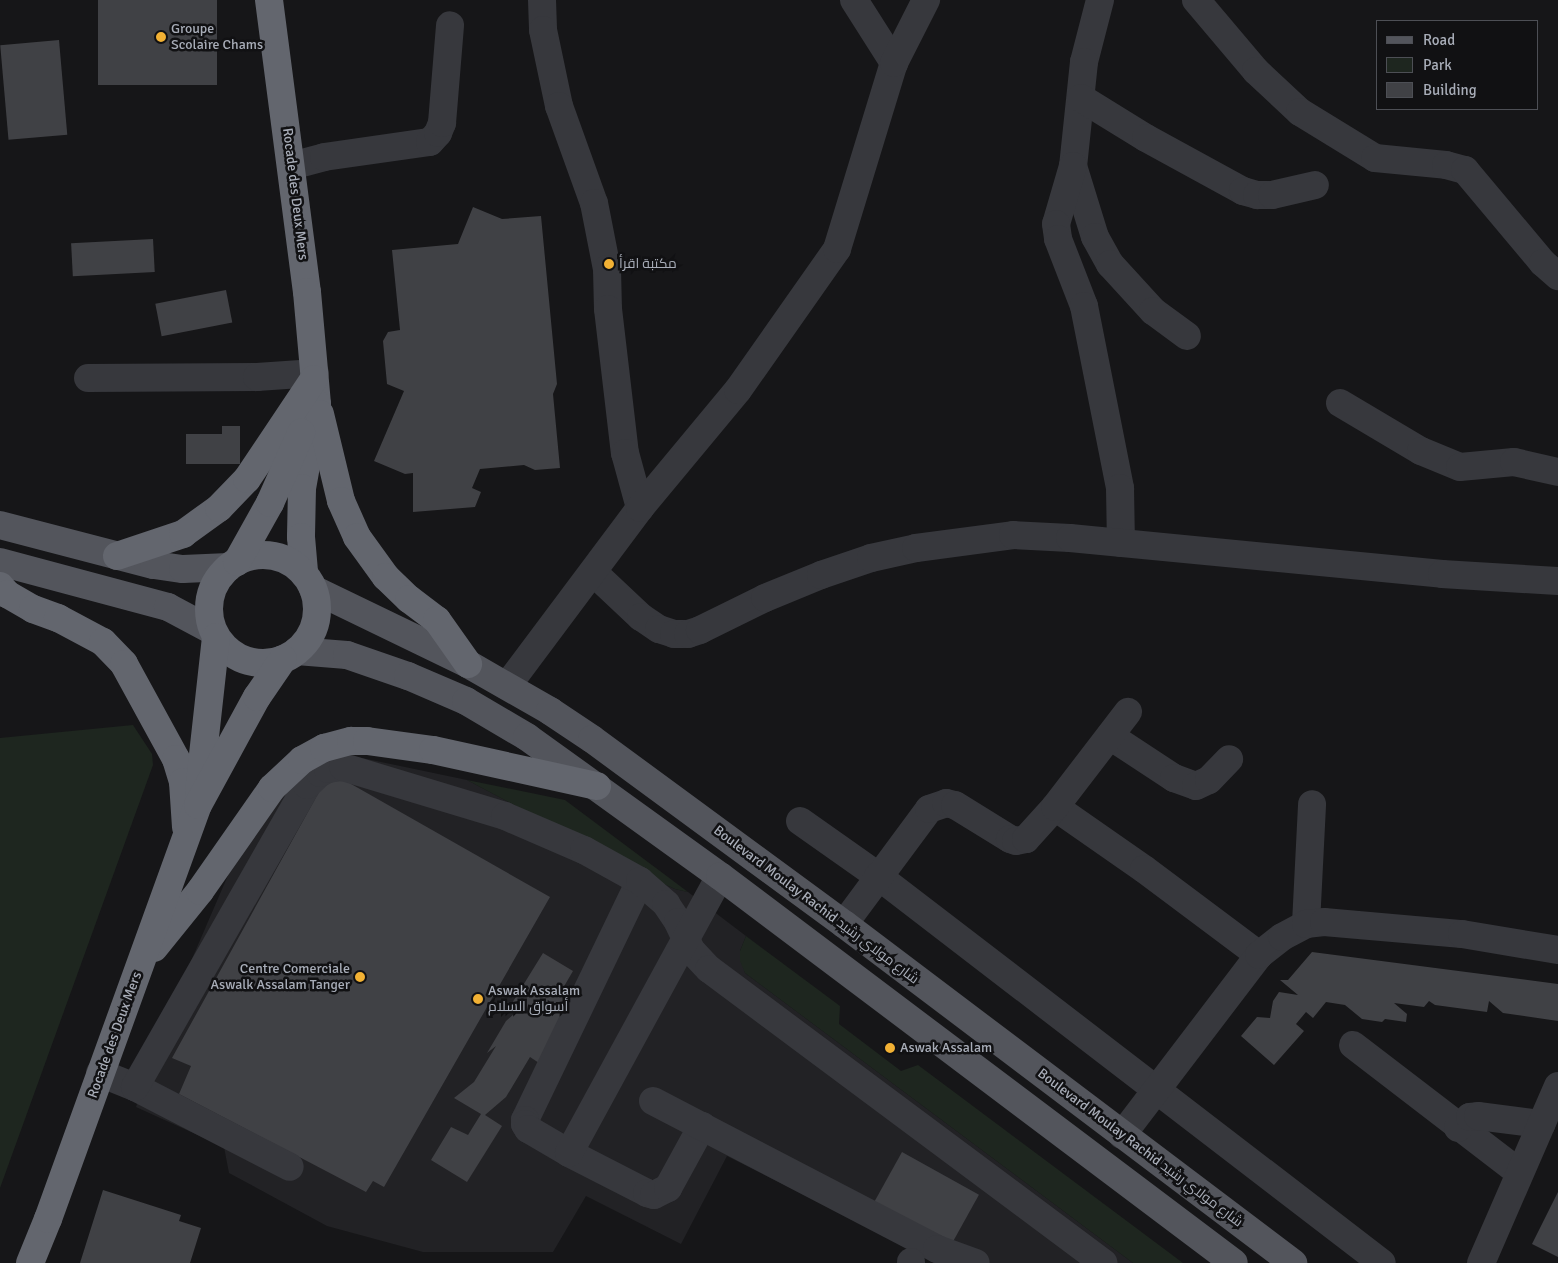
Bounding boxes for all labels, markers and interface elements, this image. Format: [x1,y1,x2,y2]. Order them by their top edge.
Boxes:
legend [1376,20,1538,110]
place label: Groupe Scolaire Chams [171,21,263,54]
marker: Groupe Scolaire Chams [155,31,167,43]
text: Road [1423,31,1455,49]
text: Park [1423,56,1452,74]
text: Building [1423,81,1477,99]
street label: Rocade des Deux Mers [279,127,311,261]
place label: مكتبة اقرأ [619,256,677,272]
marker: مكتبة اقرأ [603,258,615,270]
street label: Boulevard Moulay Rachid شارع مولاي رشيد [710,822,922,988]
place label: Centre Comerciale Aswalk Assalam Tanger [211,961,350,994]
street label: Rocade des Deux Mers [84,970,146,1100]
marker: Centre Comerciale Aswalk Assalam Tanger [354,971,366,983]
place label: Aswak Assalam أسواق السلام [488,983,580,1016]
marker: Aswak Assalam أسواق السلام [472,993,484,1005]
place label: Aswak Assalam [900,1040,992,1056]
marker: Aswak Assalam [884,1042,896,1054]
street label: Boulevard Moulay Rachid شارع مولاي رشيد [1034,1065,1246,1231]

